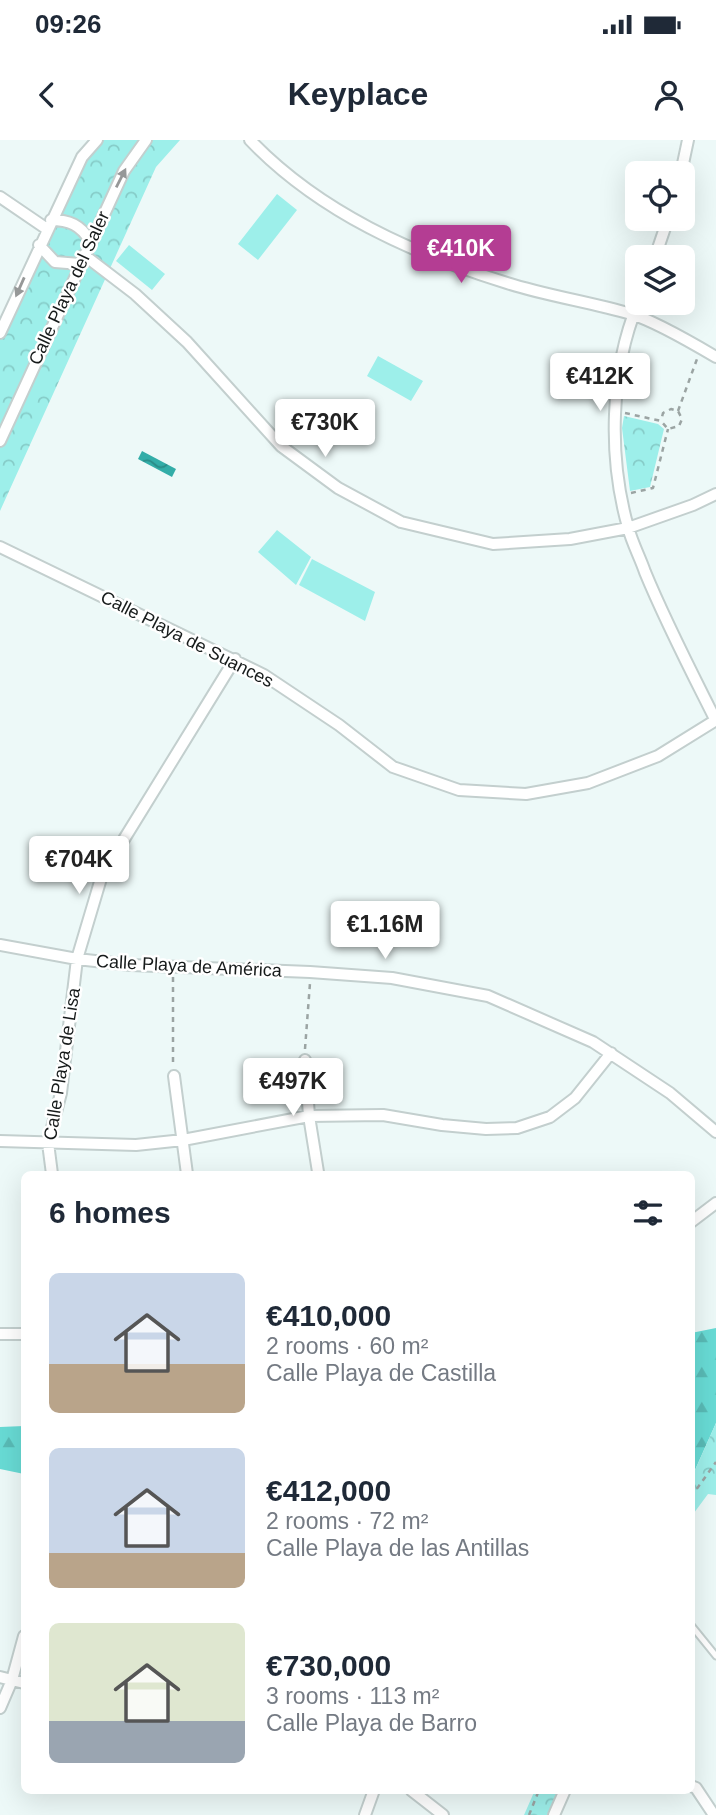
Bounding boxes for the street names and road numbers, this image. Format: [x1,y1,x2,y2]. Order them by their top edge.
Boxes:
street label: Calle Playa del Saler [25,208,113,368]
street label: Calle Playa de Suances [97,587,277,691]
street label: Calle Playa de América [96,951,283,981]
street label: Calle Playa de Lisa [40,985,84,1142]

